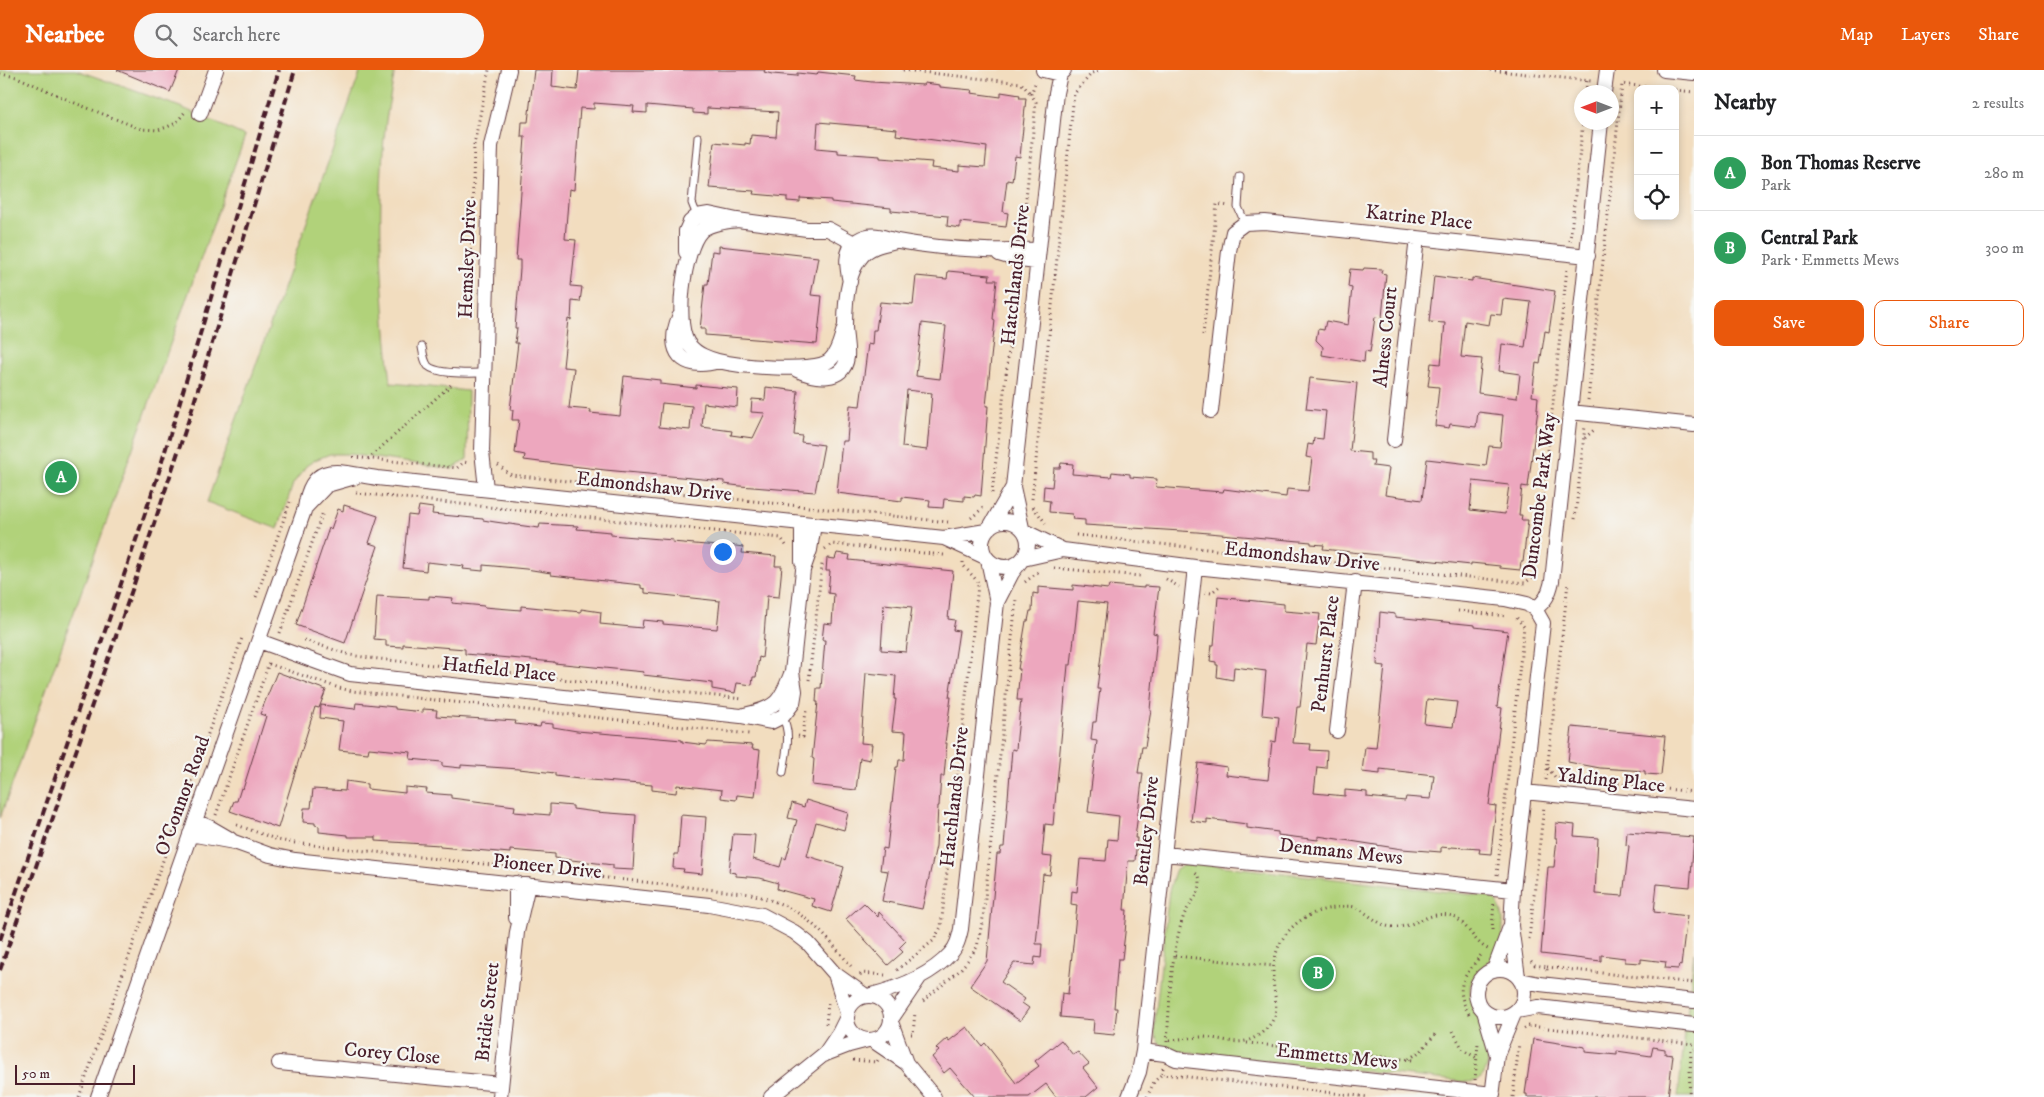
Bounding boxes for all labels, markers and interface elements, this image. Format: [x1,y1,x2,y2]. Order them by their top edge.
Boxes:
search box [134,13,484,58]
text: Nearbee [25,20,104,50]
icon: search [152,21,180,49]
text: Search here [192,24,280,47]
text: Map [1840,24,1873,46]
text: Layers [1901,24,1950,46]
text: Share [1978,24,2019,46]
north arrow [1574,85,1619,130]
map controls [1634,85,1679,220]
button: + [1634,85,1679,130]
text: Nearby [1714,90,1776,116]
text: 2 results [1972,93,2024,113]
button: − [1634,130,1679,175]
text: Bon Thomas Reserve [1761,152,1921,175]
text: A [1725,163,1735,183]
text: 280 m [1984,163,2024,183]
button: locate [1634,175,1679,220]
text: Park [1761,175,1791,195]
street label: Hemsley Drive [453,199,483,319]
street label: Katrine Place [1364,200,1474,236]
street label: Hatchlands Drive [996,203,1036,347]
text: Central Park [1761,227,1858,250]
text: B [1725,238,1735,258]
text: 300 m [1985,238,2024,258]
text: Park · Emmetts Mews [1761,250,1899,270]
street label: Alness Court [1368,285,1404,389]
button: Save [1714,300,1864,346]
button: Share [1874,300,2024,346]
street label: Duncombe Park Way [1517,411,1563,580]
pin: A [45,458,77,496]
street label: Edmondshaw Drive [575,466,733,508]
street label: Edmondshaw Drive [1223,536,1381,578]
your location [710,539,736,565]
street label: Penhurst Place [1306,594,1346,714]
street label: Hatfield Place [441,652,557,688]
street label: Hatchlands Drive [935,725,975,869]
street label: O'Connor Road [150,733,216,859]
street label: Yalding Place [1556,763,1666,799]
street label: Bentley Drive [1129,775,1165,887]
street label: Denmans Mews [1278,833,1404,871]
street label: Pioneer Drive [491,849,603,885]
pin: B [1302,954,1334,992]
street label: Bridie Street [470,961,506,1063]
street label: Corey Close [343,1037,441,1071]
street label: Emmetts Mews [1275,1038,1399,1076]
scale bar [15,1062,135,1085]
text: 50 m [22,1065,50,1083]

